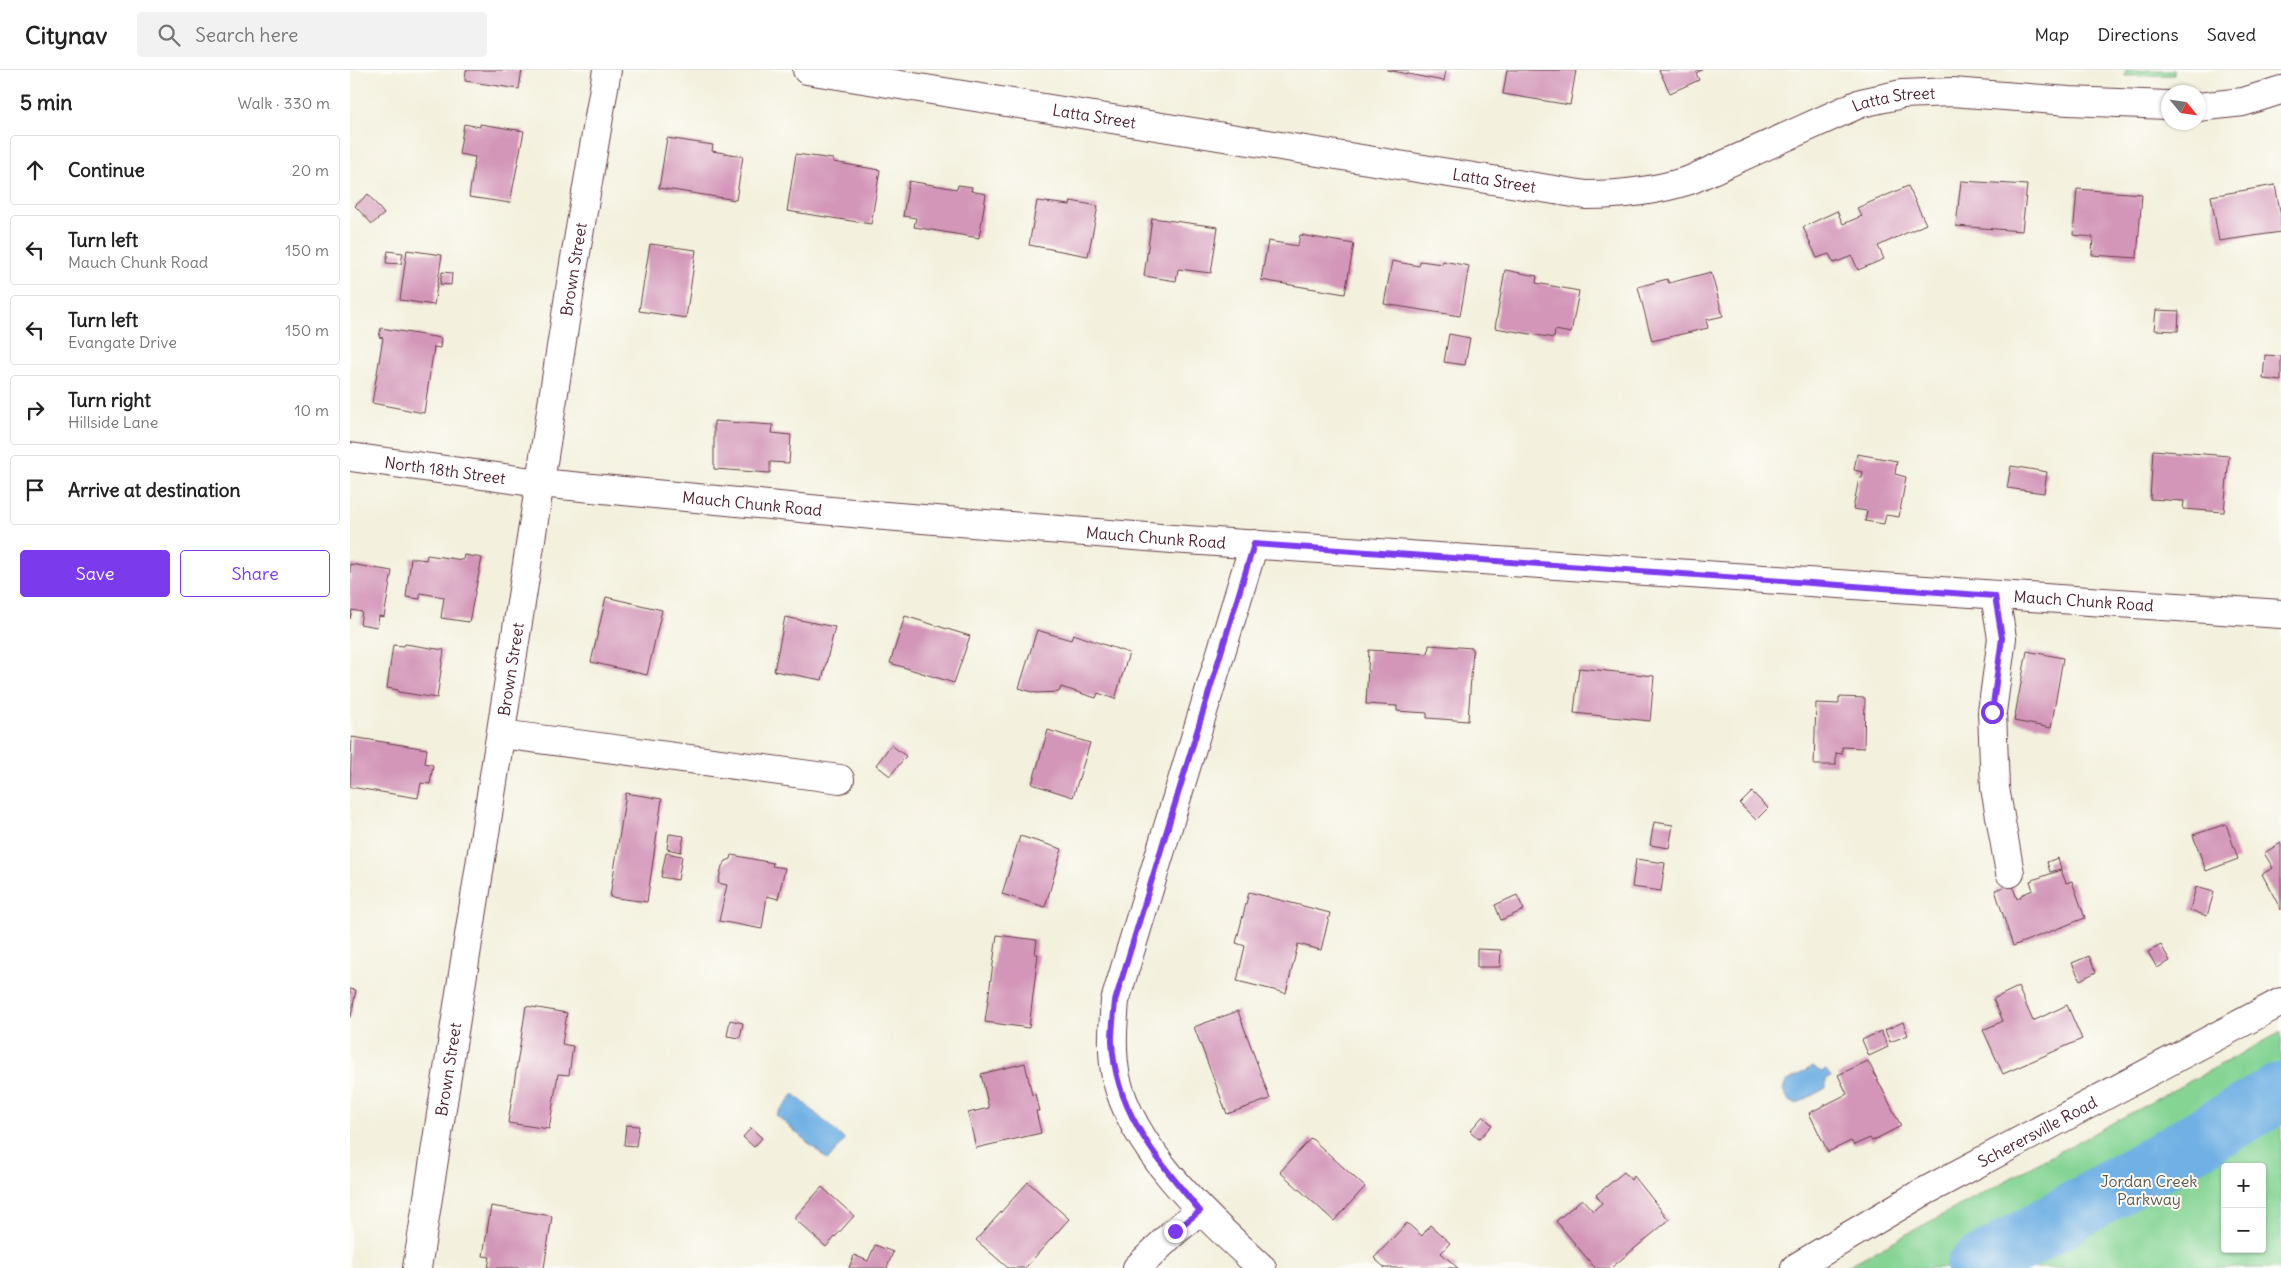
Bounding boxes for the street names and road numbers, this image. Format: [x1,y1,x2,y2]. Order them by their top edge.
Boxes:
street label: Latta Street [1849,83,1936,116]
street label: Latta Street [1051,100,1138,133]
street label: Latta Street [1451,164,1538,197]
street label: Brown Street [556,220,591,317]
street label: North 18th Street [383,452,507,488]
street label: Mauch Chunk Road [681,487,823,520]
street label: Mauch Chunk Road [1085,522,1226,553]
street label: Mauch Chunk Road [2013,586,2154,615]
street label: Brown Street [493,621,528,717]
street label: Brown Street [431,1021,465,1118]
street label: Scherersville Road [1974,1092,2100,1171]

